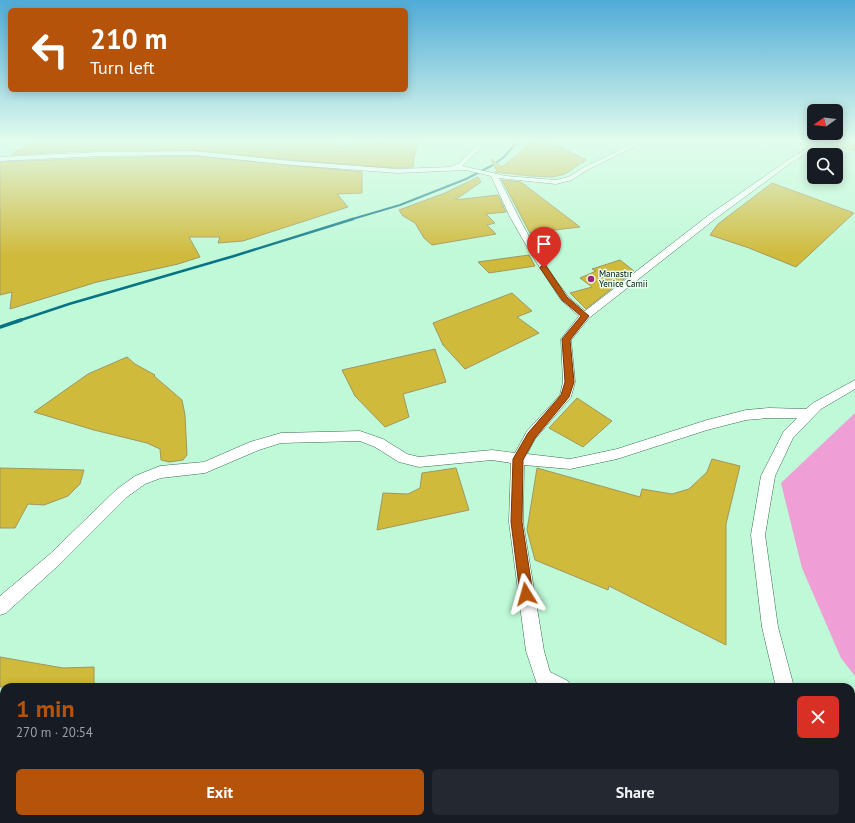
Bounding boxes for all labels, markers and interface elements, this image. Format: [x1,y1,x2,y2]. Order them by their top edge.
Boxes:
text: 210 m [90,20,167,57]
icon: left [24,24,76,76]
text: Turn left [90,56,155,79]
north arrow [807,104,843,140]
map controls [807,104,843,184]
button: search [807,148,843,184]
pin [527,227,561,268]
icon: arrive [533,233,555,255]
place label: Manastır Yenice Camii [599,268,648,289]
marker: Manastır Yenice Camii [586,274,596,284]
position arrow [505,573,547,615]
text: 1 min [16,693,75,724]
button: close [797,696,839,738]
text: 270 m · 20:54 [16,724,93,741]
button: Exit [16,769,424,815]
button: Share [432,769,839,815]

